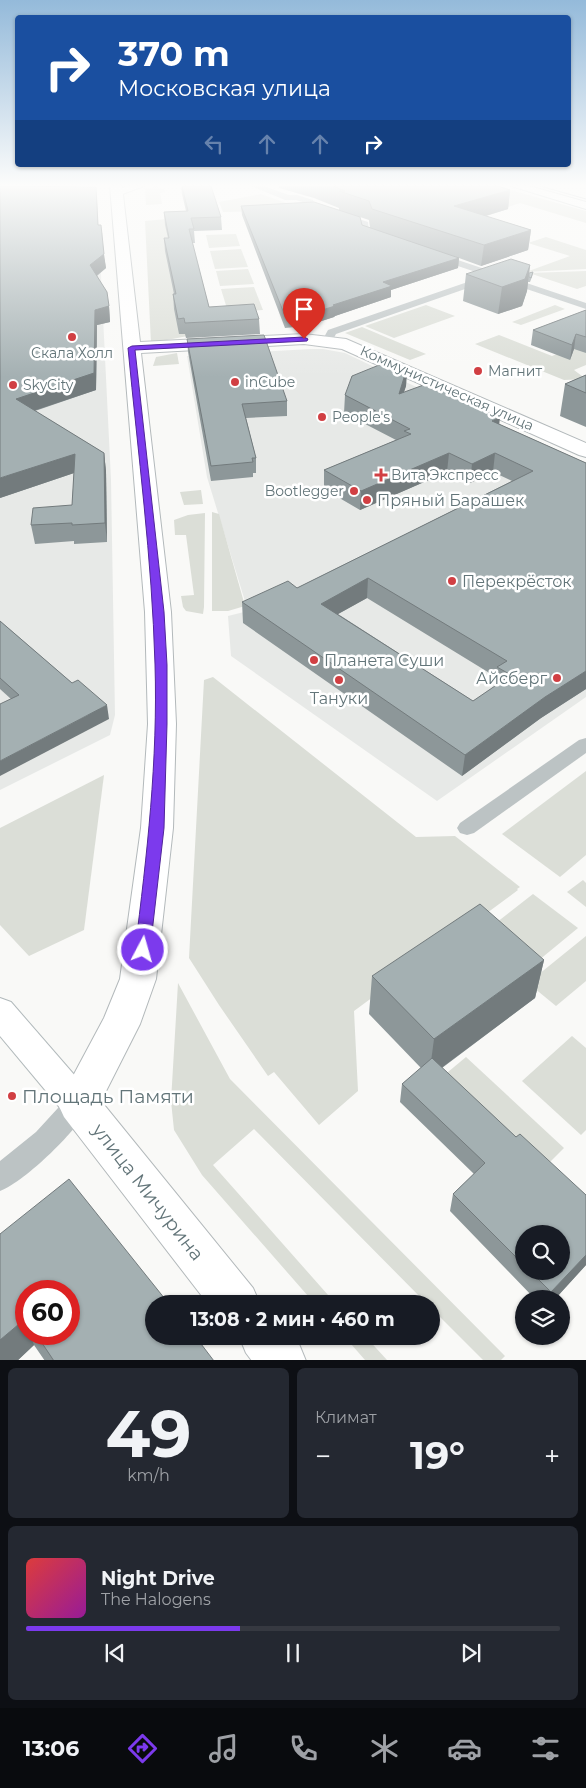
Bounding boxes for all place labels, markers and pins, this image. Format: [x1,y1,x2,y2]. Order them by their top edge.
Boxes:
pin [283,288,325,339]
marker: Скала Холл [66,331,78,343]
place label: Скала Холл [31,344,113,362]
place label: Магнит [488,362,542,380]
marker: Магнит [472,365,484,377]
place label: inCube [245,373,295,391]
place label: SkyCity [23,376,74,394]
marker: inCube [229,376,241,388]
marker: SkyCity [7,379,19,391]
place label: People's [332,408,390,426]
marker: People's [316,411,328,423]
place label: Вита Экспресс [391,466,499,484]
marker: Вита Экспресс [375,469,387,481]
place label: Bootlegger [265,482,344,500]
marker: Bootlegger [348,485,360,497]
place label: Пряный Барашек [377,491,525,510]
marker: Пряный Барашек [361,494,373,506]
place label: Перекрёсток [462,572,572,591]
marker: Перекрёсток [446,575,458,587]
place label: Планета Суши [324,651,444,670]
marker: Планета Суши [308,654,320,666]
place label: Айсберг [476,669,547,688]
marker: Айсберг [551,672,563,684]
marker: Тануки [333,674,345,686]
place label: Тануки [310,689,368,708]
place label: Площадь Памяти [22,1085,194,1108]
marker: Площадь Памяти [6,1090,18,1102]

